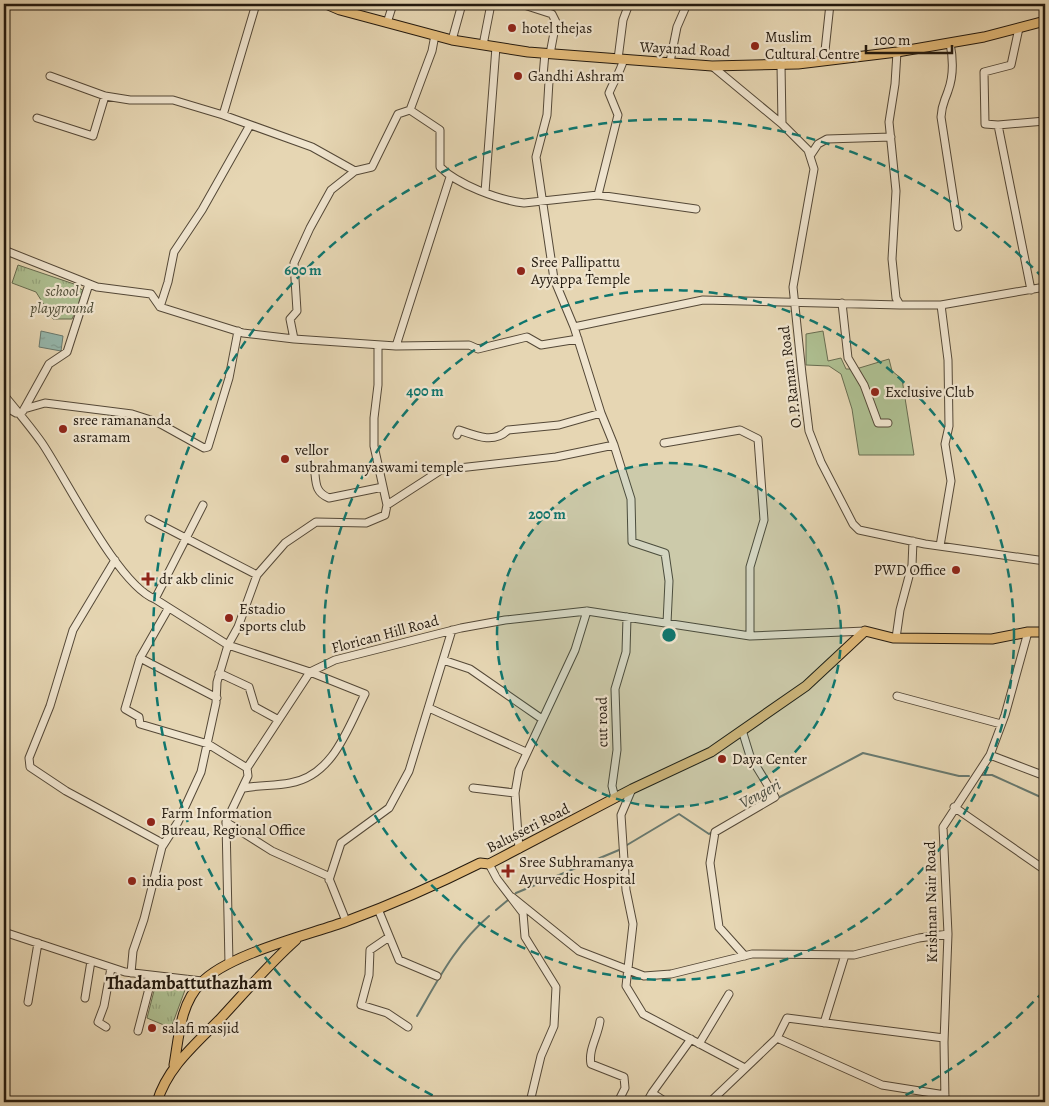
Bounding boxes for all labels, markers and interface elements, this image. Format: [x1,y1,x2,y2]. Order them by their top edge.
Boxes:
place label: hotel thejas [522,18,592,38]
marker: hotel thejas [506,22,518,34]
scale bar [866,22,953,54]
place label: Muslim Cultural Centre [765,27,860,64]
text: 100 m [874,30,911,50]
street label: Wayanad Road [638,37,732,61]
marker: Muslim Cultural Centre [749,40,761,52]
place label: Gandhi Ashram [528,66,625,86]
marker: Gandhi Ashram [512,70,524,82]
place label: Sree Pallipattu Ayyappa Temple [530,252,630,289]
text: 600 m [284,260,322,280]
marker: Sree Pallipattu Ayyappa Temple [515,265,527,277]
park label: school playground [29,281,94,318]
street label: O.P.Raman Road [774,324,806,429]
text: 400 m [406,381,444,401]
place label: Exclusive Club [885,382,974,402]
marker: Exclusive Club [869,386,881,398]
place label: sree ramananda asramam [73,410,172,447]
marker: sree ramananda asramam [57,423,69,435]
place label: vellor subrahmanyaswami temple [294,440,464,477]
marker: vellor subrahmanyaswami temple [279,453,291,465]
text: 200 m [528,504,566,524]
place label: PWD Office [874,560,946,580]
marker: PWD Office [950,564,962,576]
place label: dr akb clinic [159,569,234,589]
marker: dr akb clinic [141,572,155,586]
place label: Estadio sports club [239,599,306,636]
street label: Florican Hill Road [329,610,442,658]
marker: Estadio sports club [223,612,235,624]
centre of rings [660,626,678,644]
street label: cut road [592,696,612,747]
place label: Daya Center [732,749,807,769]
marker: Daya Center [716,753,728,765]
water label: Vengeri [735,774,785,814]
street label: Balusseri Road [483,798,574,857]
place label: Farm Information Bureau, Regional Office [161,803,306,840]
marker: Farm Information Bureau, Regional Office [145,816,157,828]
street label: Krishnan Nair Road [920,840,942,963]
place label: Sree Subhramanya Ayurvedic Hospital [518,852,636,889]
marker: Sree Subhramanya Ayurvedic Hospital [501,864,515,878]
place label: india post [142,871,203,891]
marker: india post [126,875,138,887]
district label: Thadambattuthazham [106,971,272,995]
place label: salafi masjid [162,1018,240,1038]
marker: salafi masjid [146,1022,158,1034]

